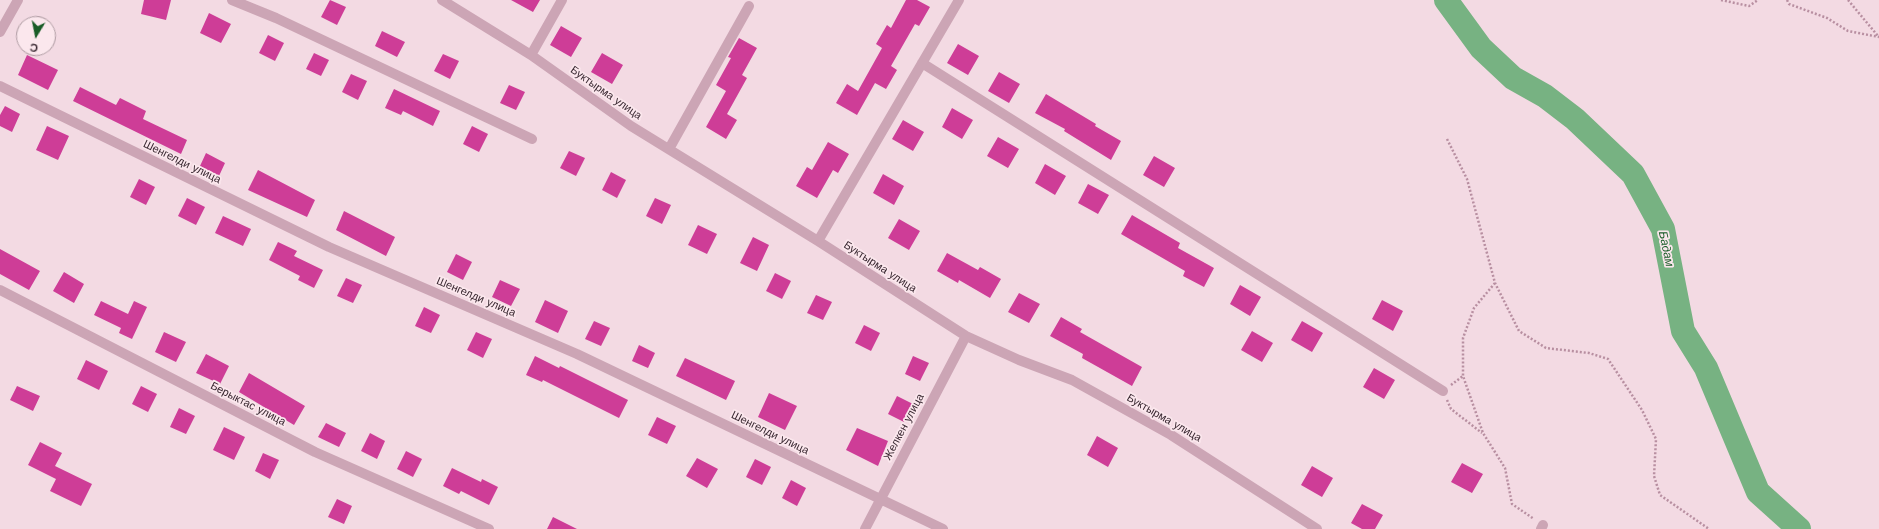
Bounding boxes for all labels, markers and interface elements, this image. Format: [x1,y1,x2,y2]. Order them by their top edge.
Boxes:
north arrow [16,16,56,56]
text: С [29,40,39,54]
street label: Буктырма улица [568,63,644,123]
street label: Шенгелди улица [141,137,223,187]
water label: Бадам [1655,230,1677,268]
street label: Буктырма улица [841,239,919,295]
street label: Шенгелди улица [434,274,518,320]
street label: Берыктас улица [208,379,288,429]
street label: Буктырма улица [1124,391,1204,445]
street label: Желкен улица [881,392,927,462]
street label: Шенгелди улица [729,408,811,458]

